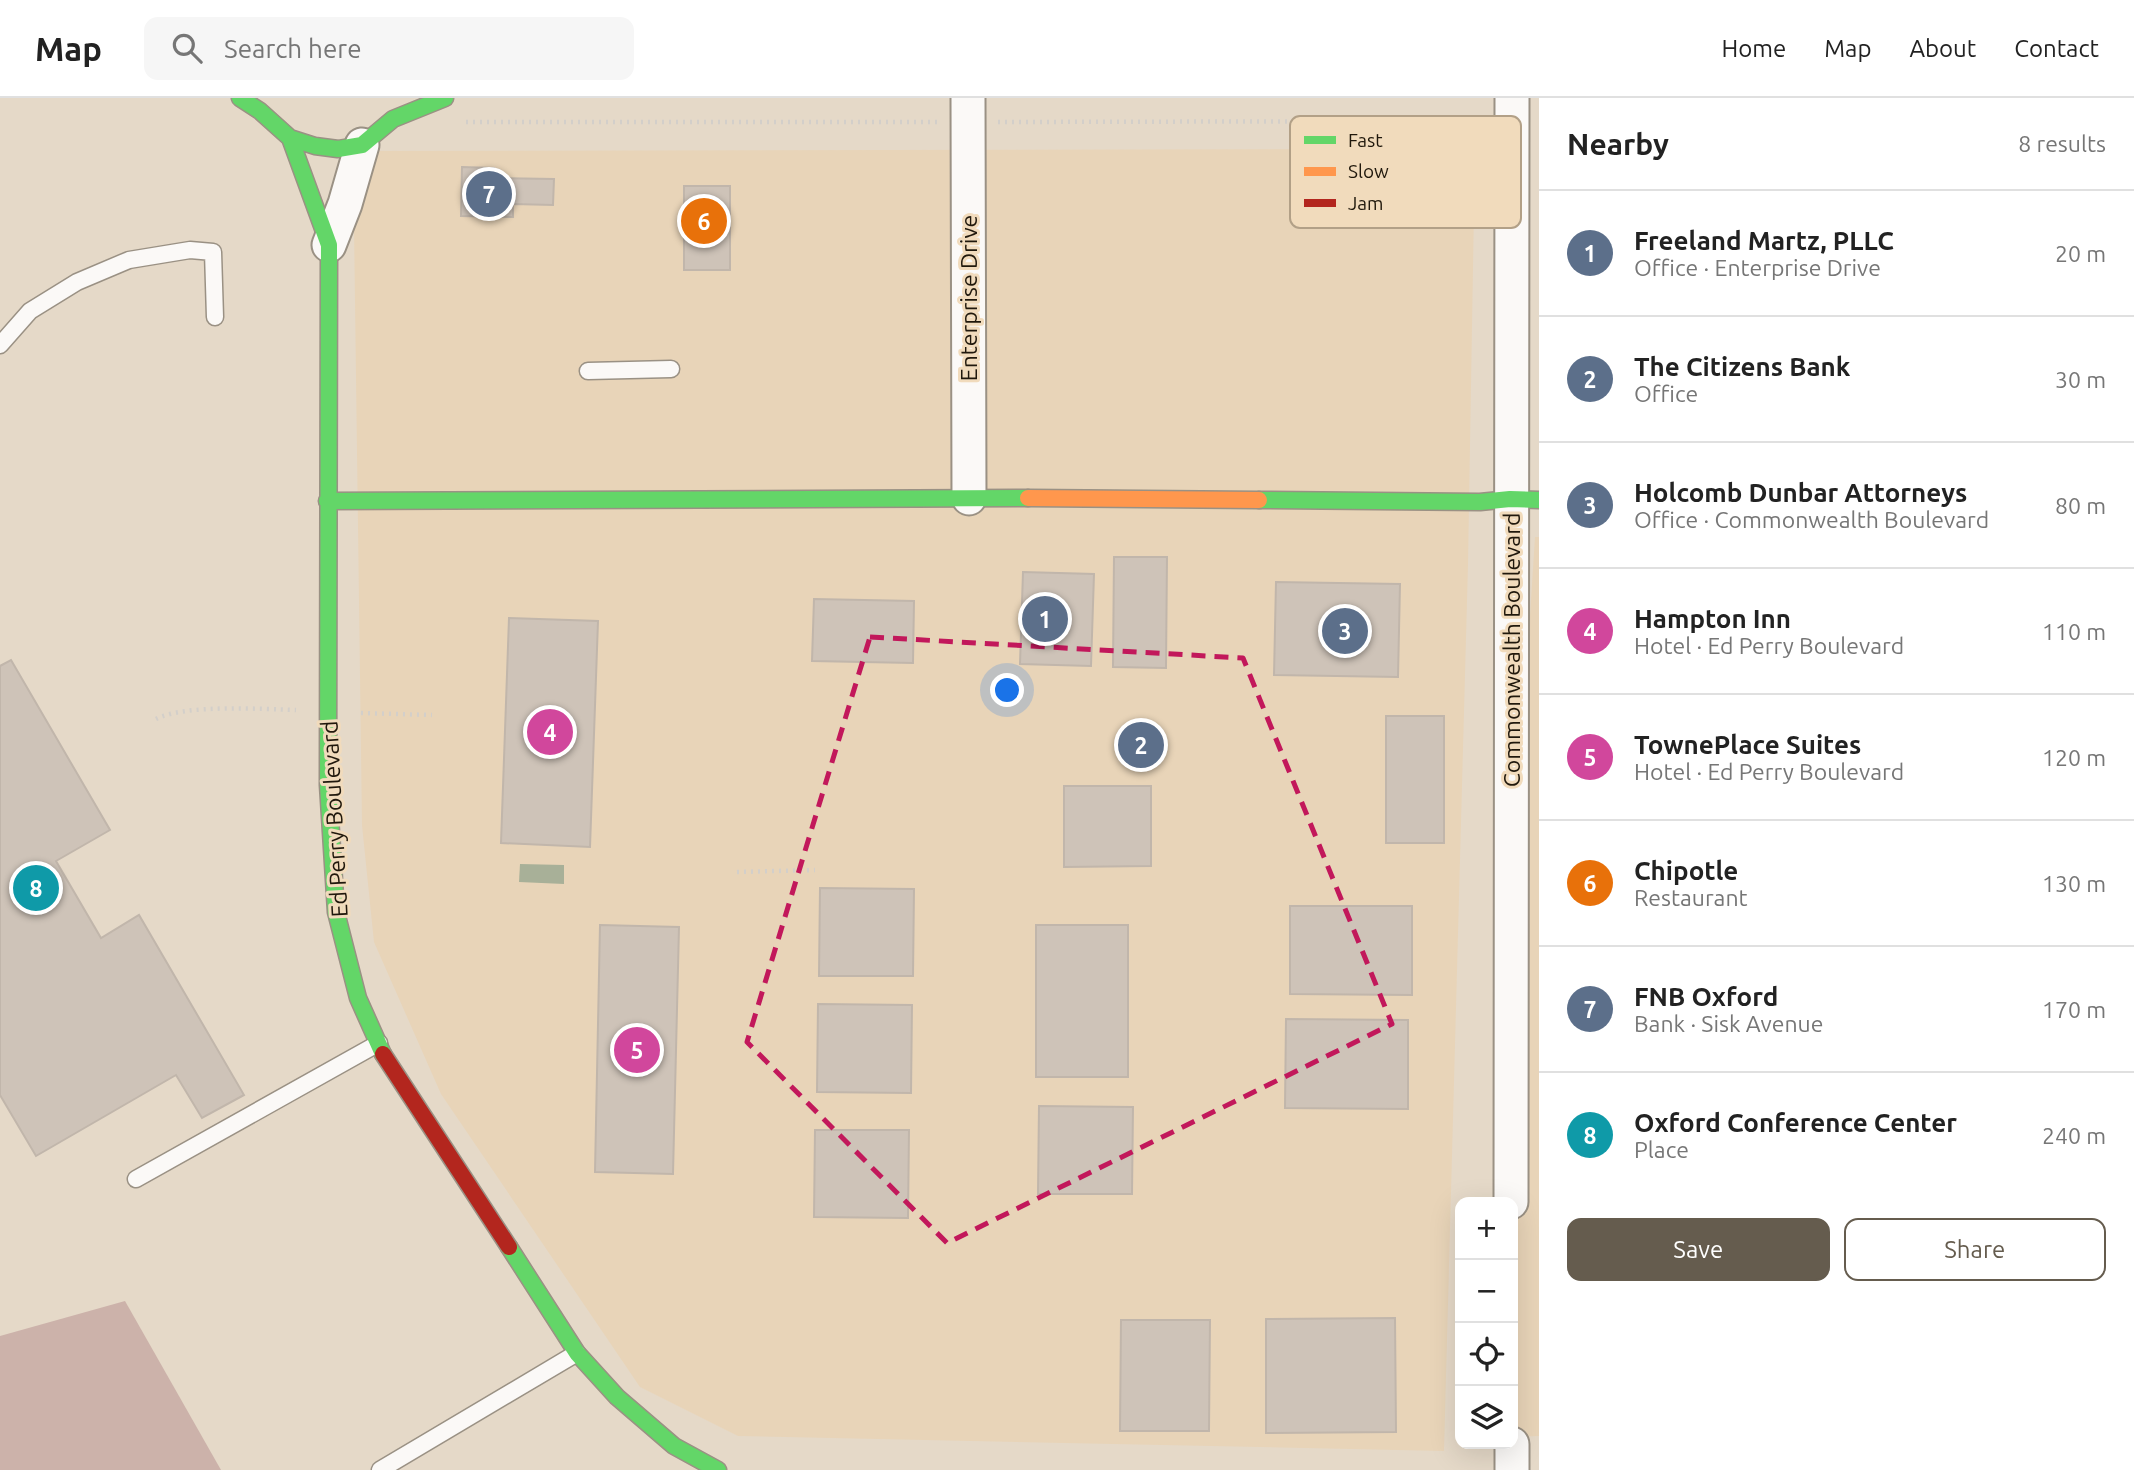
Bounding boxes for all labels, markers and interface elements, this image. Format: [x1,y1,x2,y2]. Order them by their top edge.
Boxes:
search box [144,17,634,80]
icon: search [168,29,206,67]
text: Map [35,30,102,67]
text: Search here [224,34,362,63]
text: Home [1721,35,1786,62]
text: Map [1824,35,1871,62]
text: About [1909,35,1976,62]
text: Contact [2014,35,2099,62]
legend [1290,116,1521,228]
text: Nearby [1567,127,1669,161]
text: Fast [1348,129,1383,151]
text: 8 results [2018,131,2106,156]
text: Slow [1348,160,1389,182]
pin: 7 [466,168,512,220]
text: Jam [1348,192,1384,214]
pin: 6 [681,195,727,247]
street label: Enterprise Drive [956,215,981,381]
text: Freeland Martz, PLLC [1634,226,1894,255]
text: 1 [1584,241,1596,266]
text: 20 m [2055,241,2106,266]
text: Office · Enterprise Drive [1634,255,1881,280]
text: The Citizens Bank [1634,352,1850,381]
text: 2 [1584,367,1596,392]
text: 30 m [2055,367,2106,392]
text: Office [1634,381,1698,406]
text: Holcomb Dunbar Attorneys [1634,478,1967,507]
text: 3 [1584,493,1596,518]
text: 80 m [2055,493,2106,518]
text: Office · Commonwealth Boulevard [1634,507,1989,532]
street label: Commonwealth Boulevard [1499,513,1524,787]
pin: 1 [1022,593,1068,645]
text: Hampton Inn [1634,604,1791,633]
pin: 3 [1322,605,1368,657]
text: 4 [1584,619,1596,644]
text: 110 m [2042,619,2106,644]
text: Hotel · Ed Perry Boulevard [1634,633,1904,658]
your location [990,673,1024,707]
pin: 4 [527,706,573,758]
pin: 2 [1118,719,1164,771]
street label: Ed Perry Boulevard [316,720,352,918]
text: TownePlace Suites [1634,730,1861,759]
text: 5 [1584,745,1596,770]
text: 120 m [2042,745,2106,770]
text: Hotel · Ed Perry Boulevard [1634,759,1904,784]
text: Chipotle [1634,856,1738,885]
pin: 8 [13,862,59,914]
text: 6 [1584,871,1596,896]
text: 130 m [2042,871,2106,896]
text: Restaurant [1634,885,1748,910]
text: FNB Oxford [1634,982,1778,1011]
text: 7 [1584,997,1596,1022]
text: 170 m [2042,997,2106,1022]
text: Bank · Sisk Avenue [1634,1011,1823,1036]
pin: 5 [614,1024,660,1076]
text: Oxford Conference Center [1634,1108,1957,1137]
text: 8 [1584,1123,1596,1148]
text: 240 m [2042,1123,2106,1148]
text: Place [1634,1137,1689,1162]
map controls [1455,1197,1518,1449]
button: + [1455,1197,1518,1260]
button: Save [1567,1218,1830,1281]
button: Share [1844,1218,2106,1281]
button: − [1455,1260,1518,1323]
button: locate [1455,1323,1518,1386]
button: layers [1455,1386,1518,1449]

